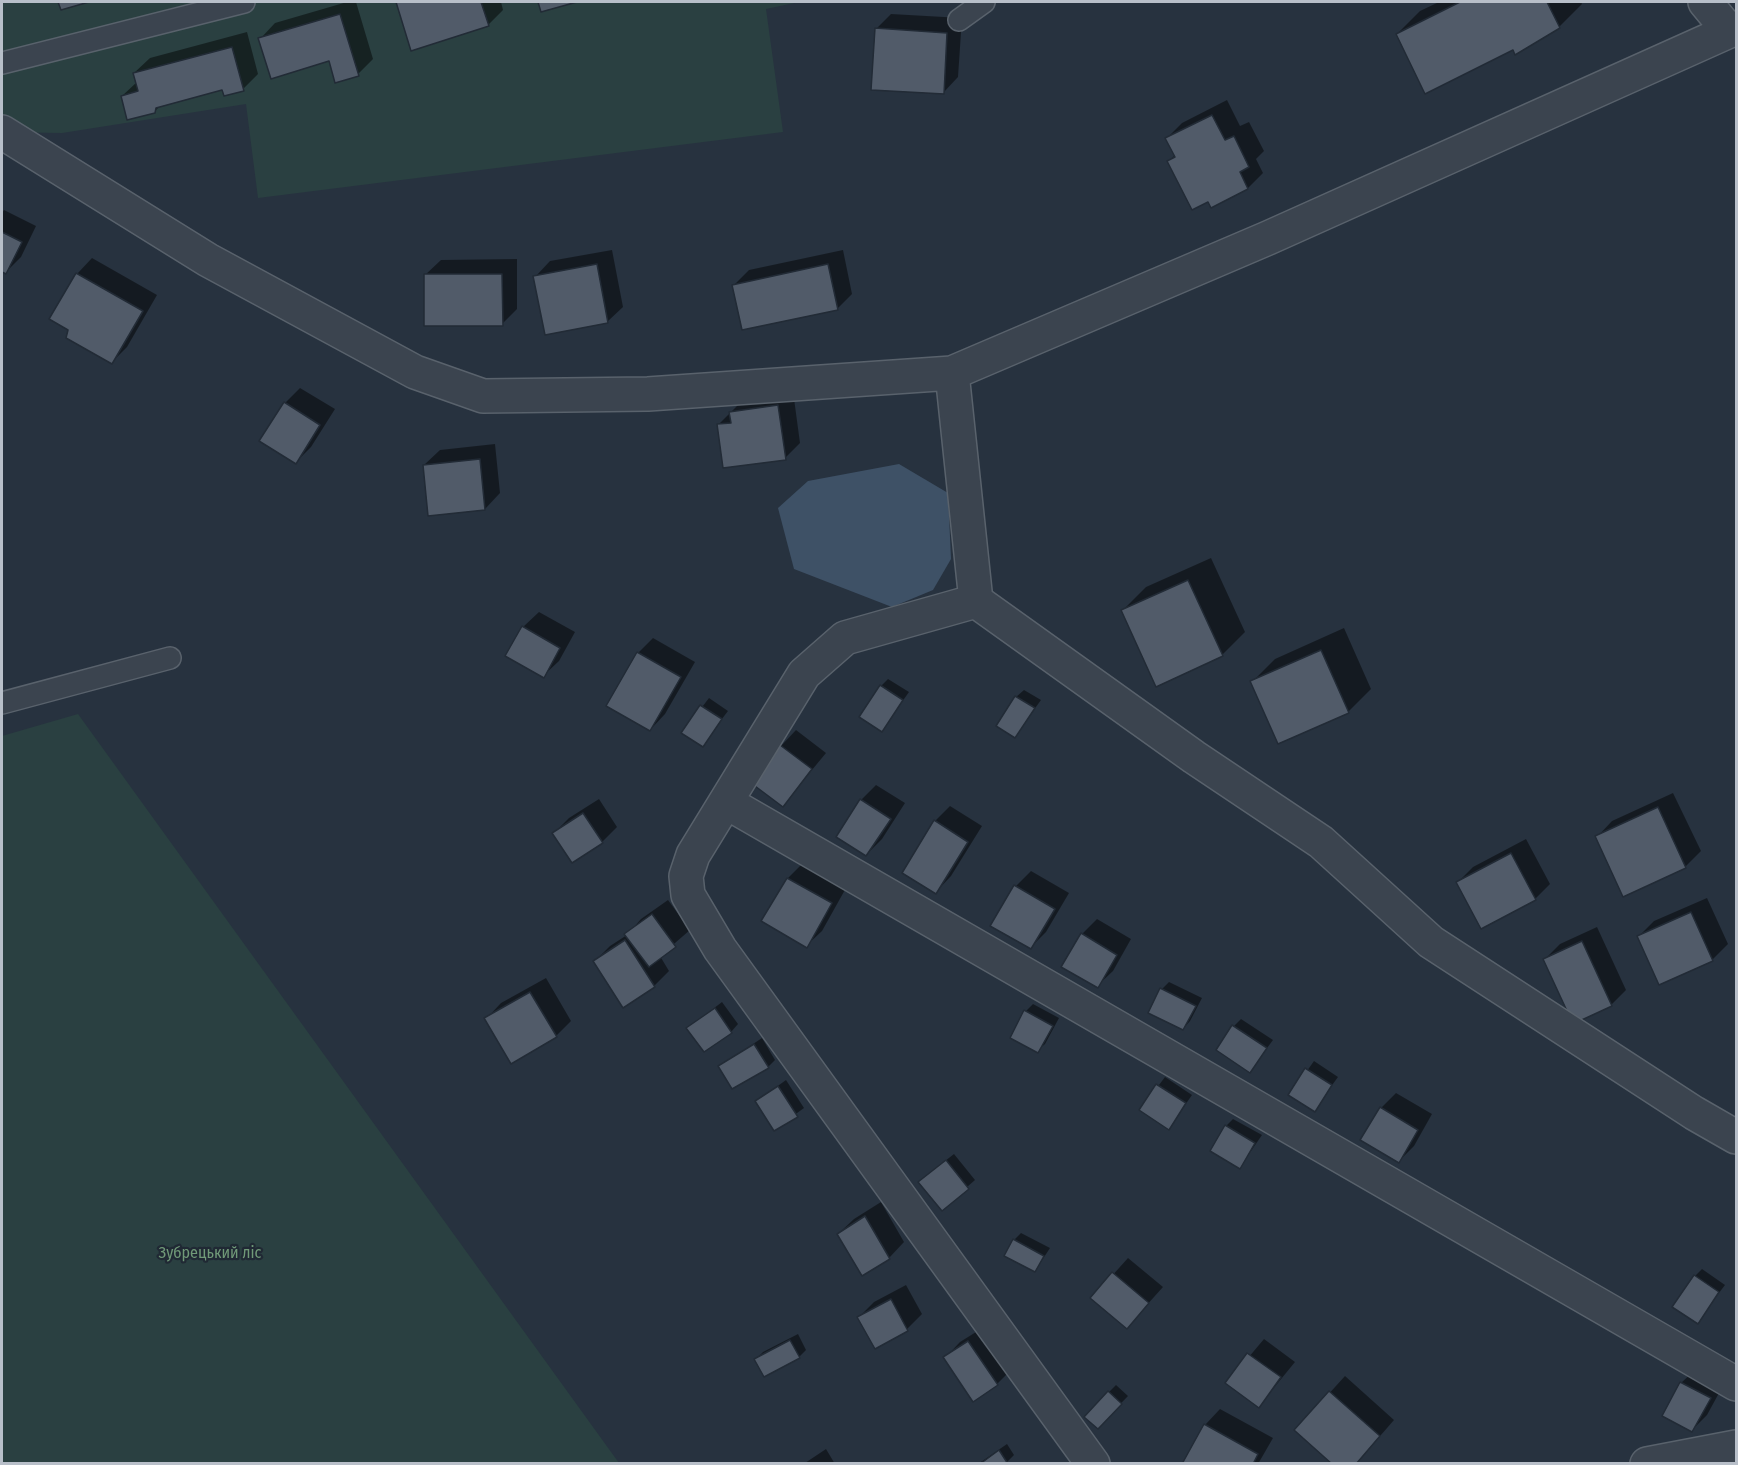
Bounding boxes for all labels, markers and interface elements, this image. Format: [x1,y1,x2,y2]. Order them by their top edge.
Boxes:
park label: Зубрецький ліс [159,1244,261,1264]

